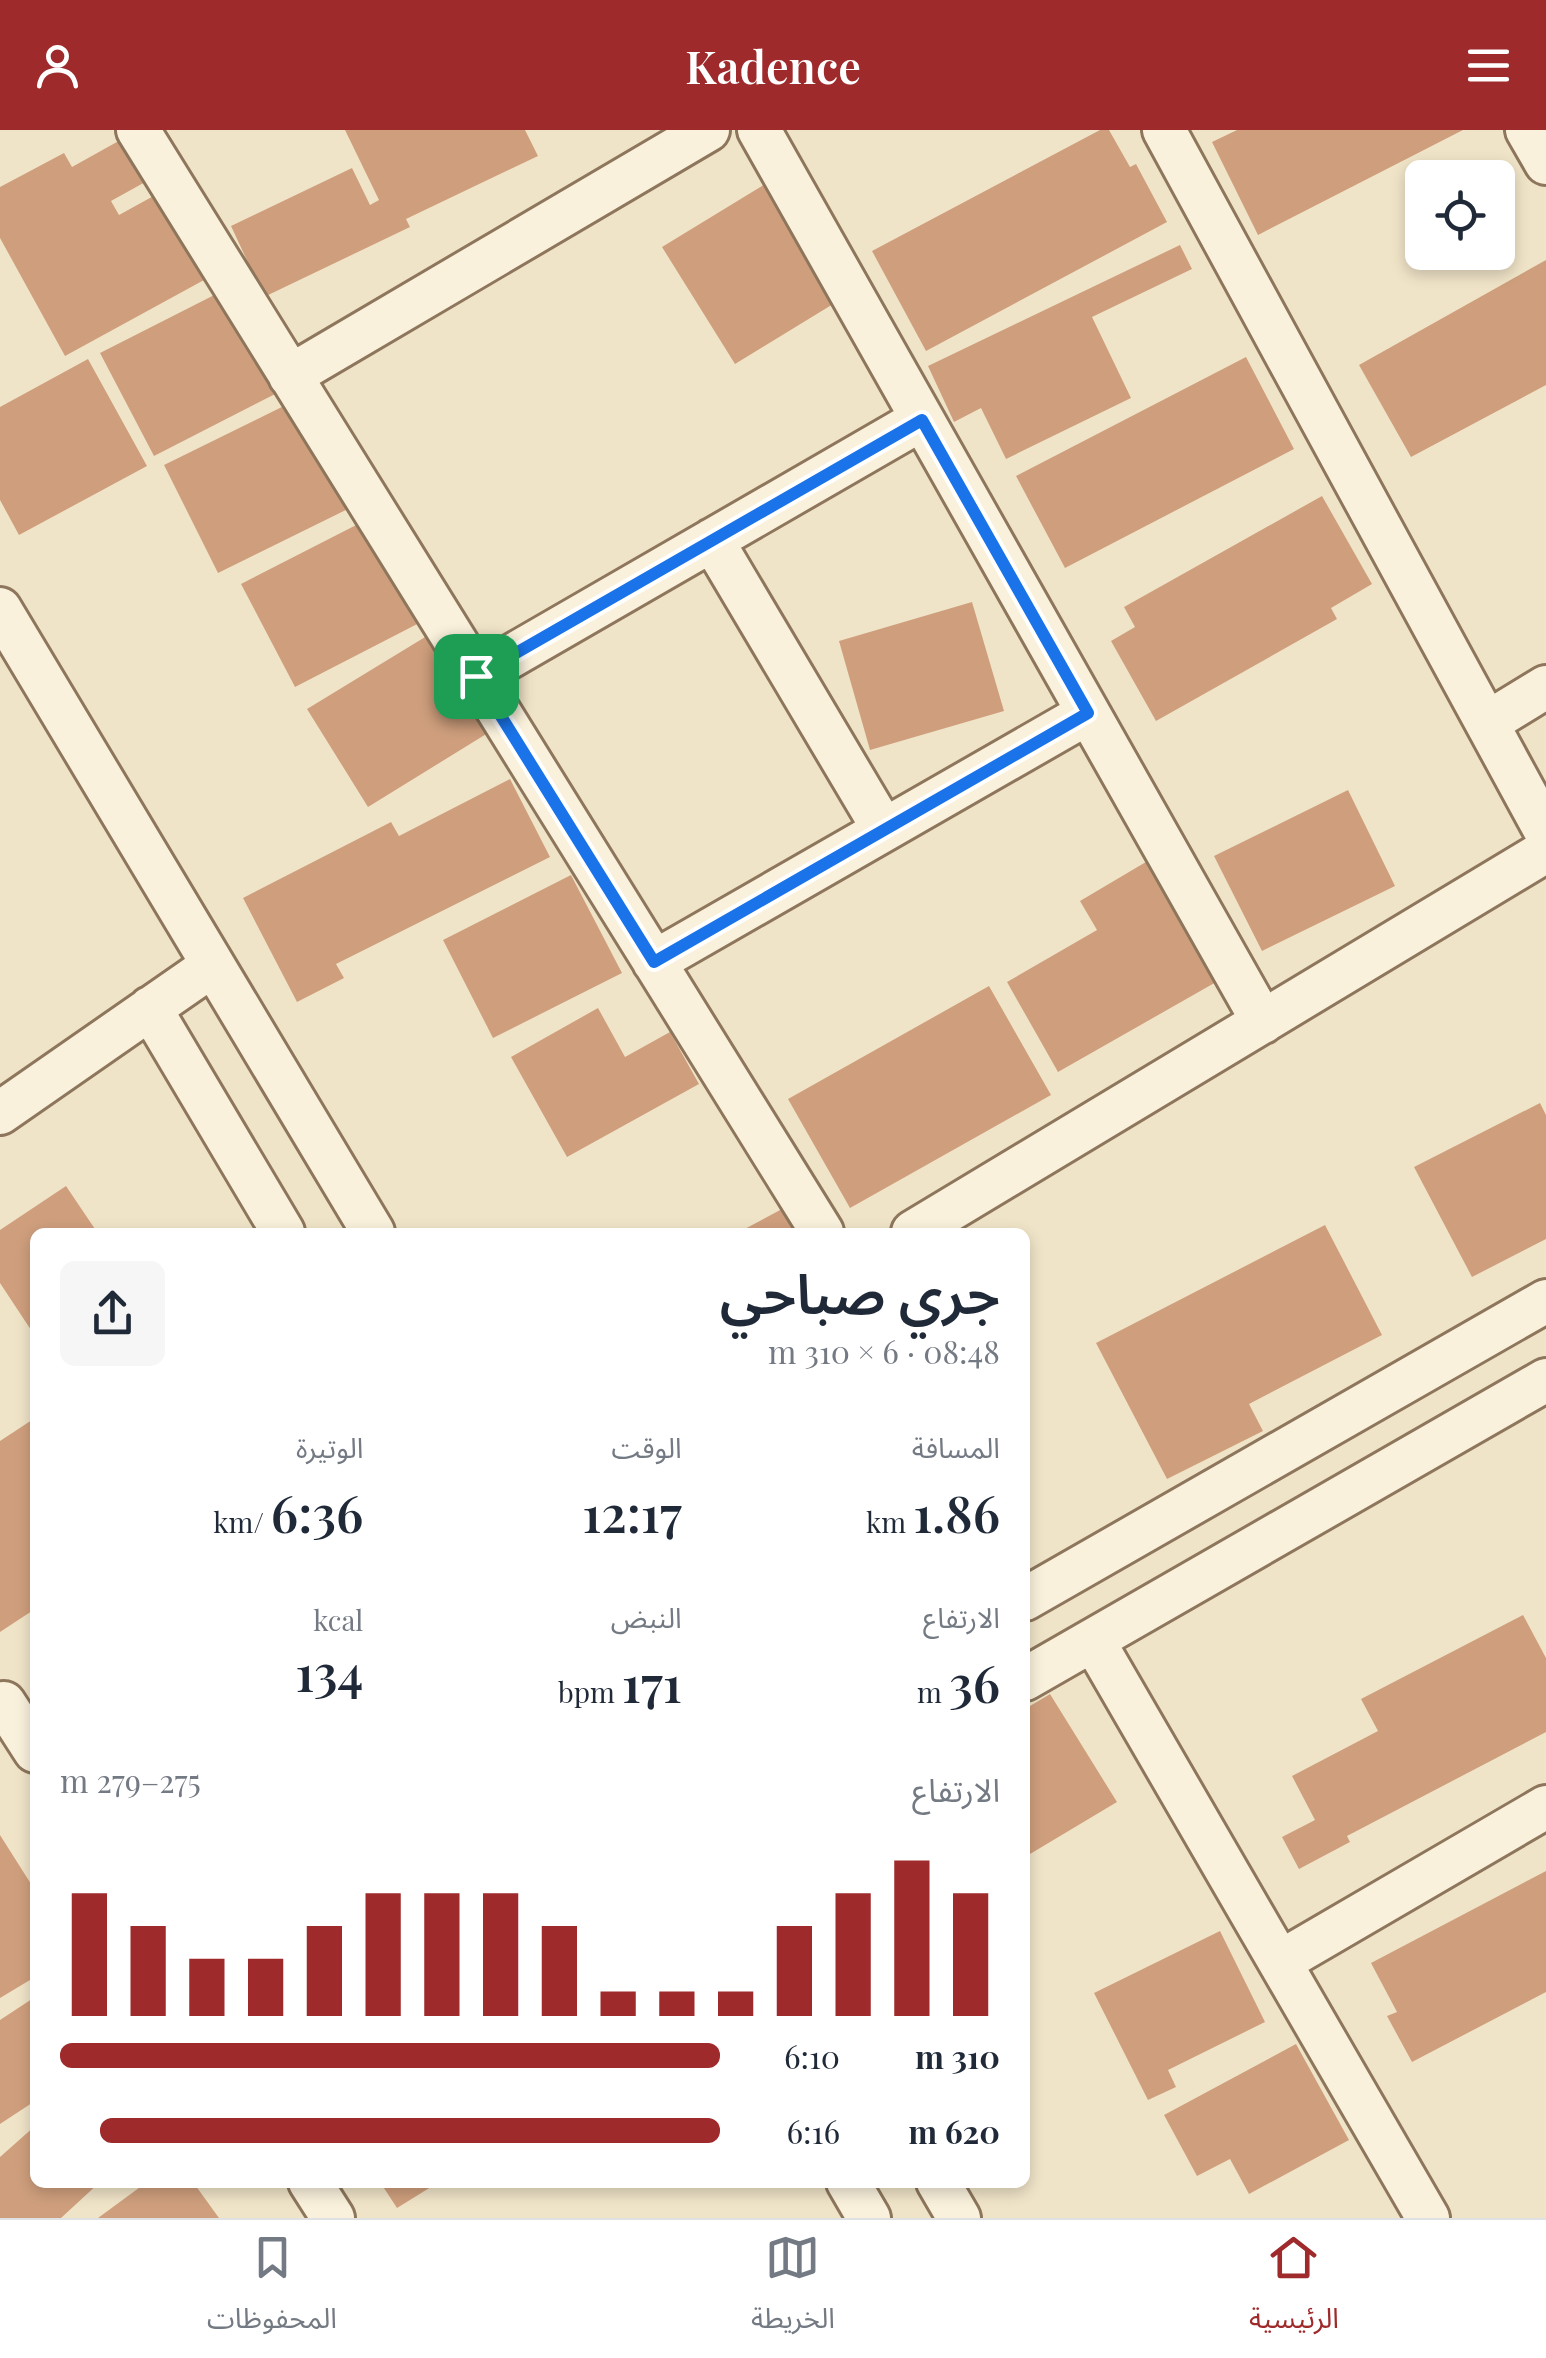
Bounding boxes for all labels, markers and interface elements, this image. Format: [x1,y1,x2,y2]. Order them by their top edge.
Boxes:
text: Kadence [685,35,861,95]
icon: person [30,38,85,93]
icon: menu [1461,38,1516,93]
map controls [1405,160,1515,270]
button: locate [1405,160,1515,270]
pin [434,634,519,719]
icon: arrive [449,649,504,704]
text: جري صباحي [720,1254,1000,1328]
button: share [60,1261,165,1366]
text: 08:48 · 6 × 310 m [768,1329,1000,1372]
text: الوتيرة [296,1428,363,1465]
text: الوقت [611,1428,682,1465]
text: المسافة [912,1428,1000,1465]
text: 6:36 [271,1479,363,1546]
text: 12:17 [582,1479,682,1546]
text: 1.86 [913,1479,1000,1546]
text: /km [213,1503,271,1540]
text: km [866,1503,913,1540]
text: النبض [611,1598,682,1635]
text: الارتفاع [923,1598,1000,1635]
text: kcal [313,1601,363,1638]
text: 134 [295,1638,363,1705]
text: 171 [622,1649,682,1716]
text: 36 [949,1649,1000,1716]
text: bpm [558,1673,622,1710]
text: m [917,1673,949,1710]
text: 275–279 m [60,1758,201,1801]
text: الارتفاع [912,1767,1000,1810]
text: 6:10 [784,2034,840,2077]
text: 310 m [915,2034,1000,2077]
text: 6:16 [787,2109,840,2152]
text: 620 m [908,2109,1000,2152]
tab: المحفوظات [207,2230,337,2349]
tab: الخريطة [751,2230,835,2349]
tab: الرئيسية [1249,2230,1339,2349]

